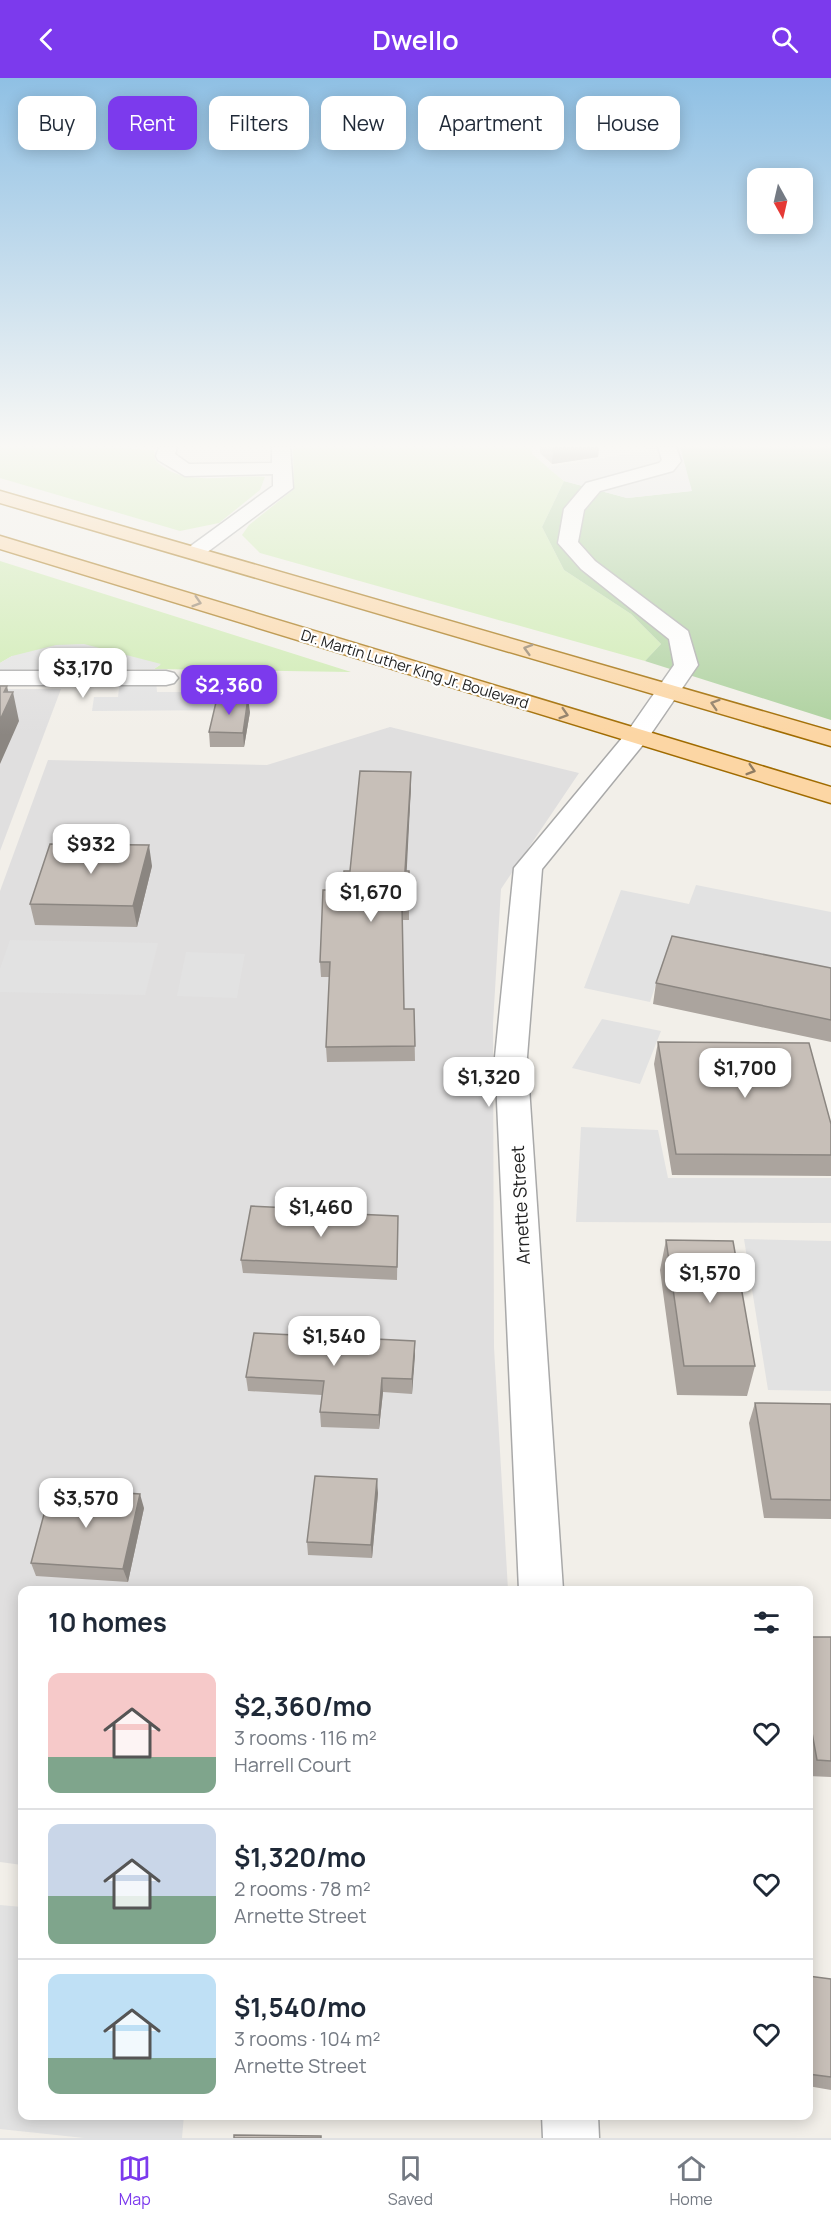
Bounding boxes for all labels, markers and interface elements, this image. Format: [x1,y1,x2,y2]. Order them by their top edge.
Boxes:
text: Dwello [372,21,459,58]
icon: back [30,23,63,56]
icon: search [768,23,801,56]
chip: Buy [18,96,96,150]
chip: Rent [108,96,197,150]
chip: Filters [209,96,309,150]
chip: New [321,96,406,150]
chip: Apartment [418,96,564,150]
chip: House [576,96,680,150]
north arrow [747,168,813,234]
map controls [747,168,813,234]
one-way arrow [191,595,202,607]
street label: Dr. Martin Luther King Jr. Boulevard [298,624,532,714]
one-way arrow [523,644,533,656]
pin: $3,170 [34,648,132,699]
text: $3,170 [53,654,113,681]
pin: $2,360 [180,665,278,716]
text: $2,360 [195,671,263,698]
one-way arrow [710,699,721,711]
one-way arrow [558,707,569,719]
one-way arrow [745,763,755,775]
pin: $932 [55,824,127,875]
text: $932 [67,830,115,857]
pin: $1,670 [322,872,420,923]
text: $1,670 [340,878,402,905]
pin: $1,700 [696,1048,794,1099]
text: $1,700 [713,1054,777,1081]
pin: $1,320 [440,1057,538,1108]
text: $1,320 [457,1063,521,1090]
street label: Arnette Street [505,1145,535,1265]
pin: $1,460 [272,1187,370,1238]
text: $1,460 [289,1193,353,1220]
pin: $1,570 [661,1253,759,1304]
text: $1,570 [679,1259,741,1286]
pin: $1,540 [285,1316,383,1367]
text: $1,540 [302,1322,366,1349]
pin: $3,570 [37,1478,135,1529]
text: $3,570 [53,1484,119,1511]
text: 10 homes [48,1604,167,1640]
icon: filters [750,1606,783,1639]
text: $2,360/mo [234,1688,372,1724]
icon: home [96,1697,168,1769]
icon: heart [750,1717,783,1750]
text: 3 rooms · 116 m² [234,1724,377,1751]
text: Harrell Court [234,1751,351,1778]
text: $1,320/mo [234,1839,366,1875]
icon: home [96,1848,168,1920]
icon: heart [750,1868,783,1901]
text: 2 rooms · 78 m² [234,1875,371,1902]
text: Arnette Street [234,1902,367,1929]
text: $1,540/mo [234,1989,366,2025]
icon: home [96,1998,168,2070]
icon: heart [750,2018,783,2051]
text: 3 rooms · 104 m² [234,2025,380,2052]
text: Arnette Street [234,2052,367,2079]
tab: Map [118,2152,151,2210]
tab: Saved [388,2152,433,2210]
tab: Home [669,2152,713,2210]

